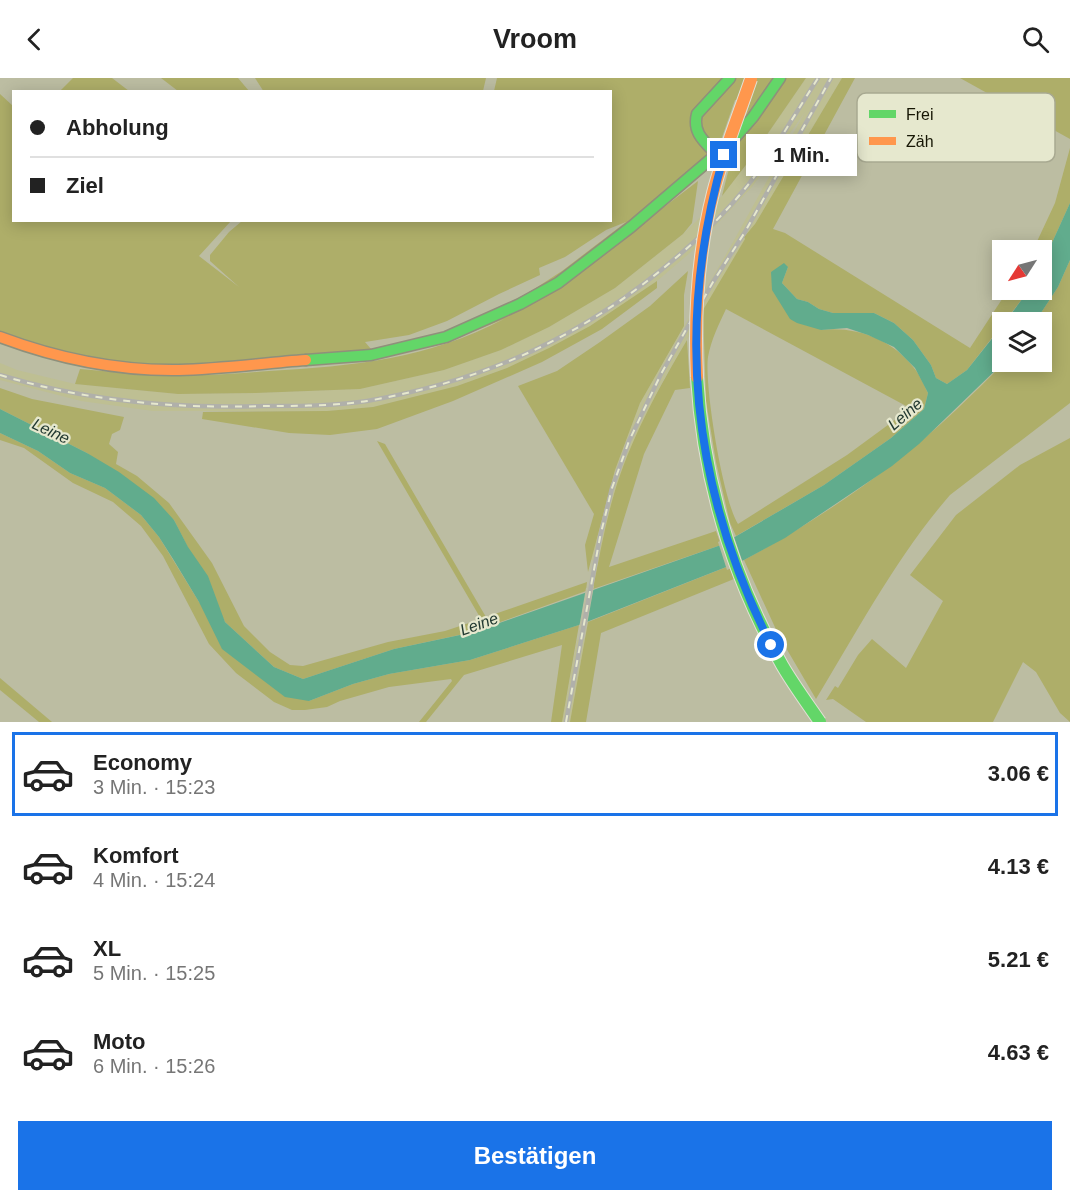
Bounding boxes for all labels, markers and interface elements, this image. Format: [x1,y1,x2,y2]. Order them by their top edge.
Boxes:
icon: back [18,23,51,56]
icon: search [1019,23,1052,56]
text: Vroom [493,24,577,54]
legend [857,93,1055,162]
text: Frei [906,106,934,123]
text: Abholung [66,115,169,140]
text: Zäh [906,133,934,150]
callout: 1 Min. [745,134,856,176]
route end [710,141,737,168]
text: 1 Min. [773,144,830,166]
text: Ziel [66,173,104,198]
north arrow [992,240,1052,300]
map controls [992,240,1052,372]
button: layers [992,312,1052,372]
water label: Leine [885,395,925,433]
water label: Leine [30,415,72,447]
water label: Leine [458,609,500,639]
route start [757,631,784,658]
icon: car [21,747,75,801]
text: Economy [93,750,192,775]
text: 3.06 € [988,761,1049,786]
text: 3 Min. · 15:23 [93,776,215,798]
icon: car [21,840,75,894]
text: Komfort [93,843,179,868]
text: 4.13 € [988,854,1049,879]
text: 4 Min. · 15:24 [93,869,215,891]
icon: car [21,933,75,987]
text: XL [93,936,121,961]
text: 5.21 € [988,947,1049,972]
text: 5 Min. · 15:25 [93,962,215,984]
icon: car [21,1026,75,1080]
text: Moto [93,1029,146,1054]
text: 4.63 € [988,1040,1049,1065]
text: 6 Min. · 15:26 [93,1055,215,1077]
button: Bestätigen [18,1121,1052,1190]

